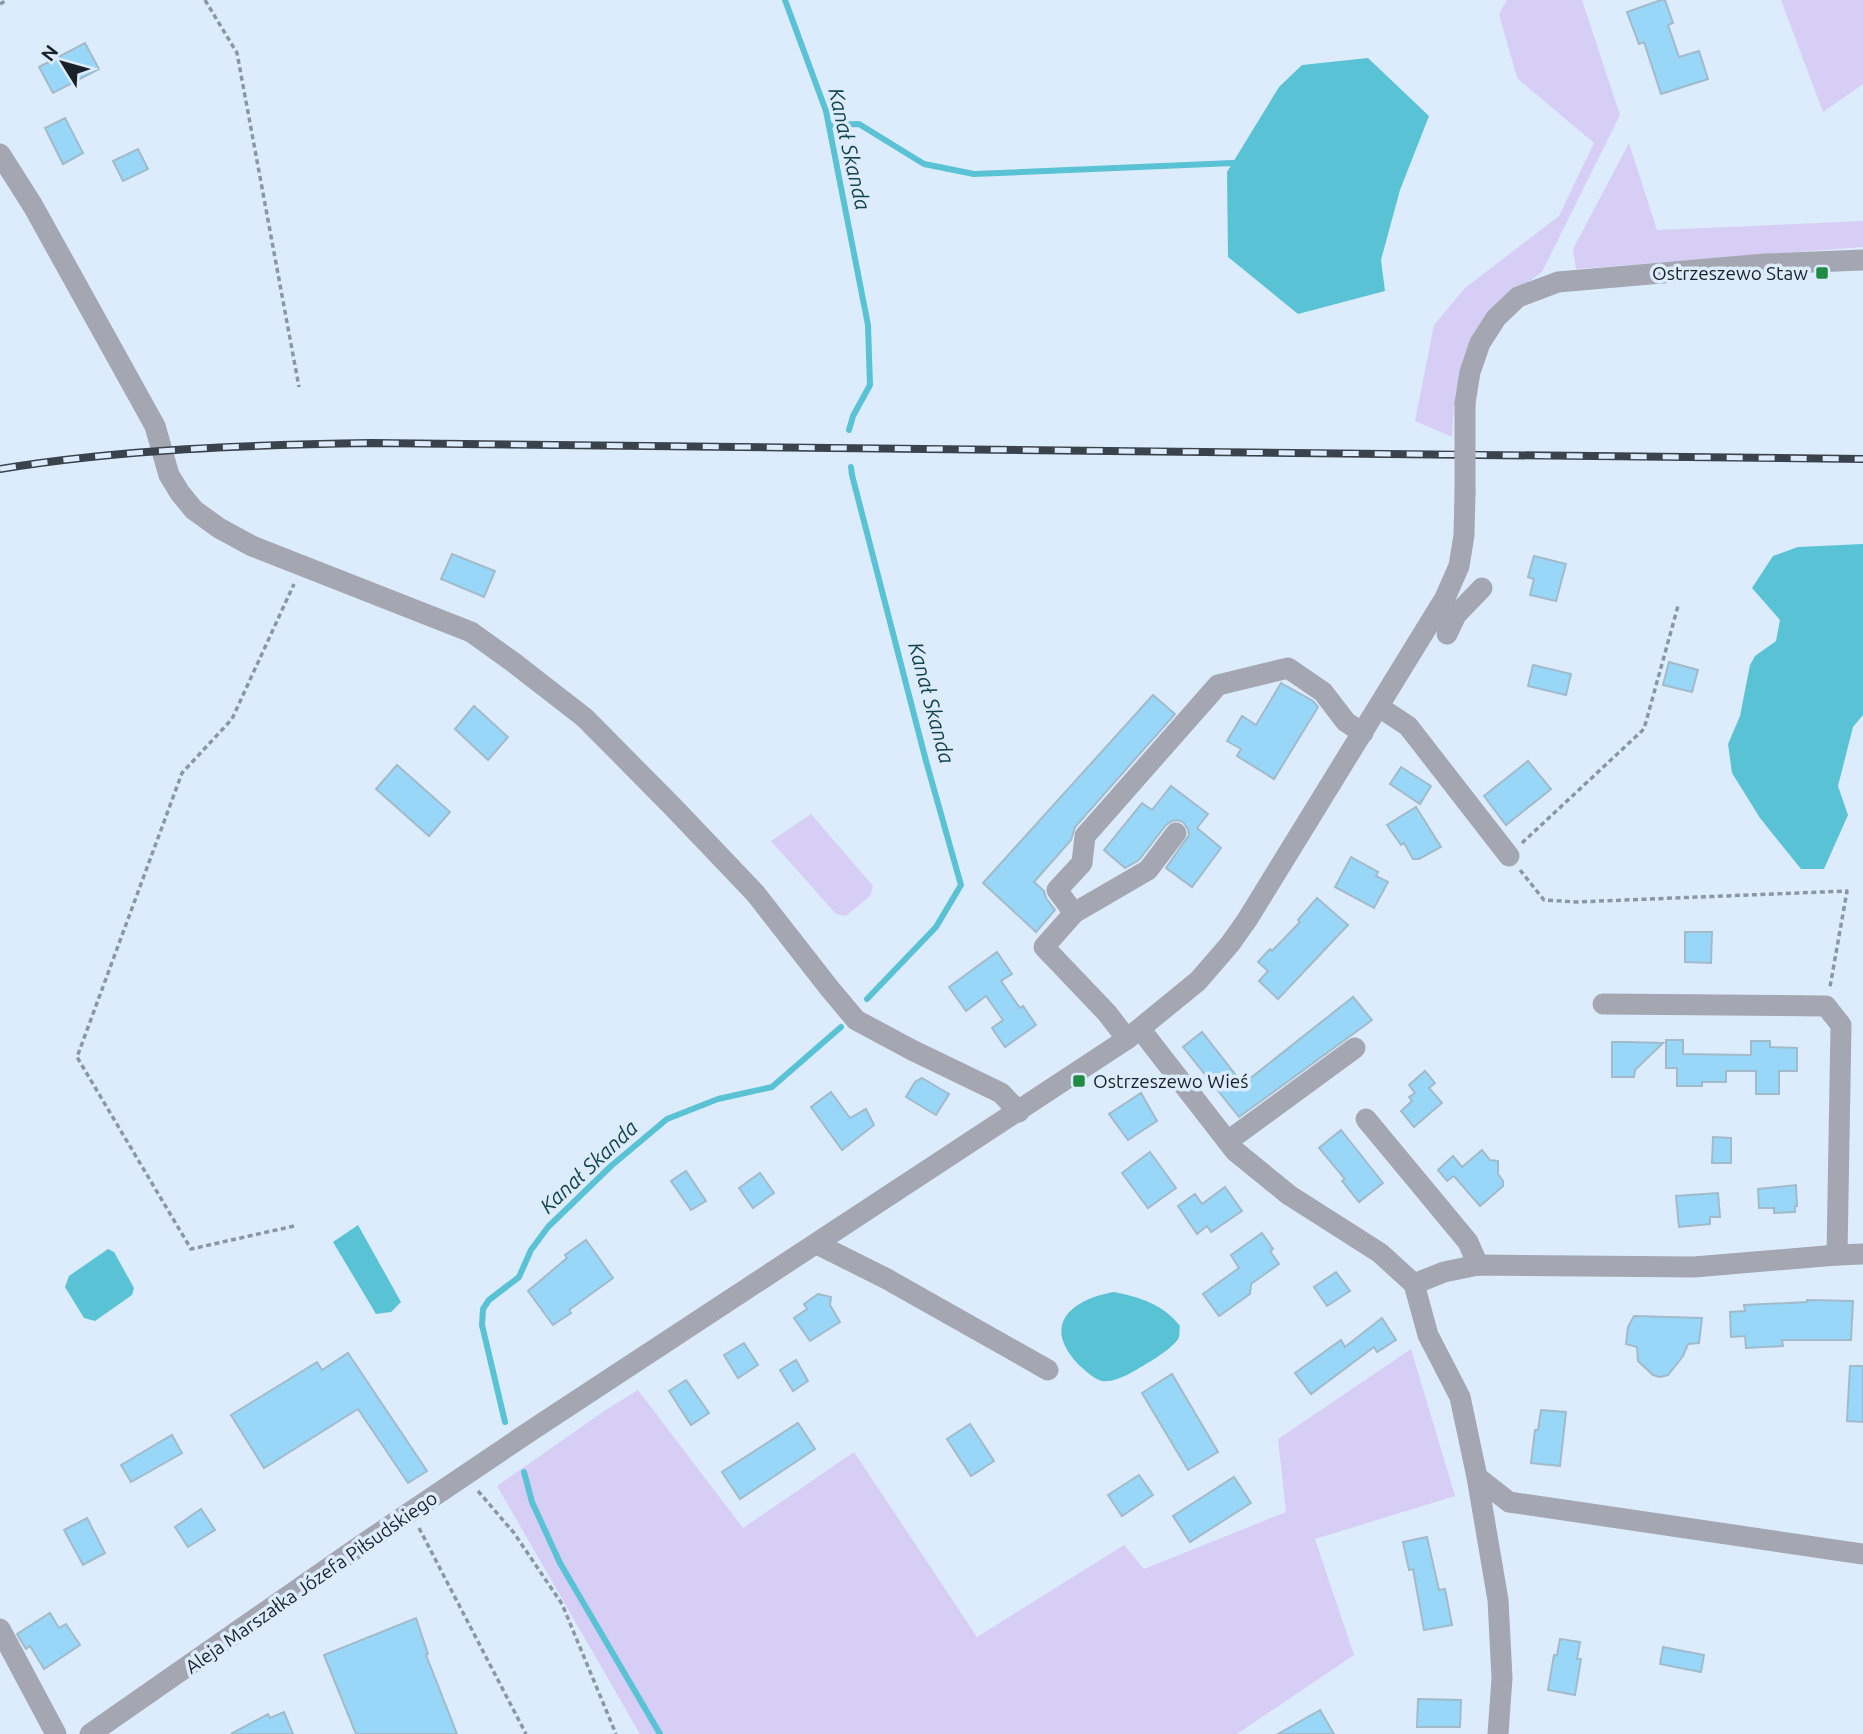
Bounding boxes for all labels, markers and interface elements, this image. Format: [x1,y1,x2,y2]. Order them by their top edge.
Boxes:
north arrow [28,28,98,98]
text: N [36,40,62,65]
water label: Kanał Skanda [824,85,876,212]
place label: Ostrzeszewo Staw [1652,262,1808,284]
marker: Ostrzeszewo Staw [1814,265,1830,281]
water label: Kanał Skanda [904,639,960,766]
place label: Ostrzeszewo Wieś [1093,1070,1249,1092]
marker: Ostrzeszewo Wieś [1071,1073,1087,1089]
water label: Kanał Skanda [534,1115,642,1218]
street label: Aleja Marszałka Józefa Piłsudskiego [181,1486,441,1678]

